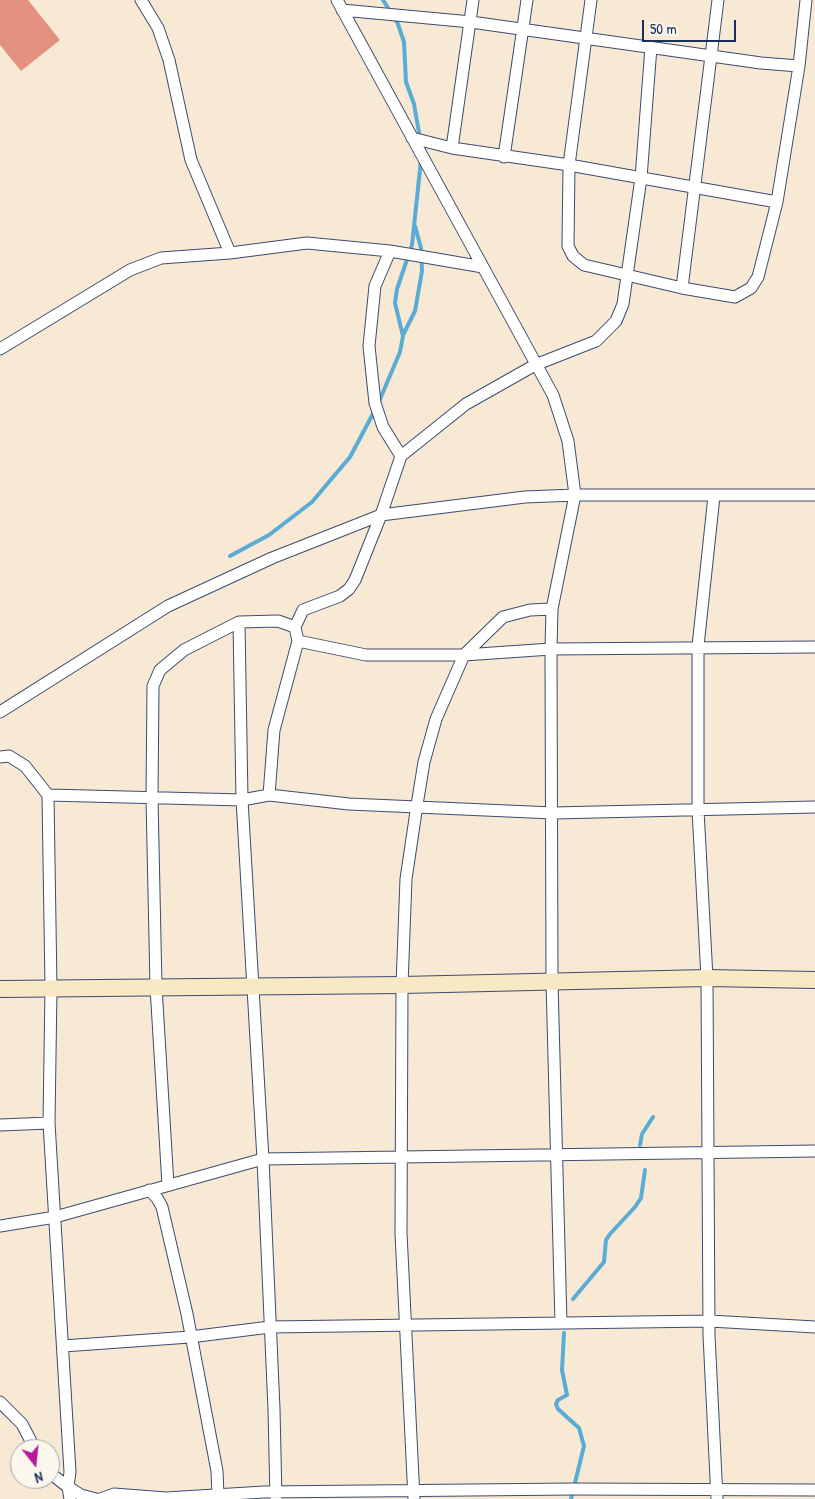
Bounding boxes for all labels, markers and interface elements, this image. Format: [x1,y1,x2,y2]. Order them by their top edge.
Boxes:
scale bar [645,10,739,42]
text: 50 m [650,18,677,39]
north arrow [10,1439,60,1489]
text: N [33,1468,45,1488]

